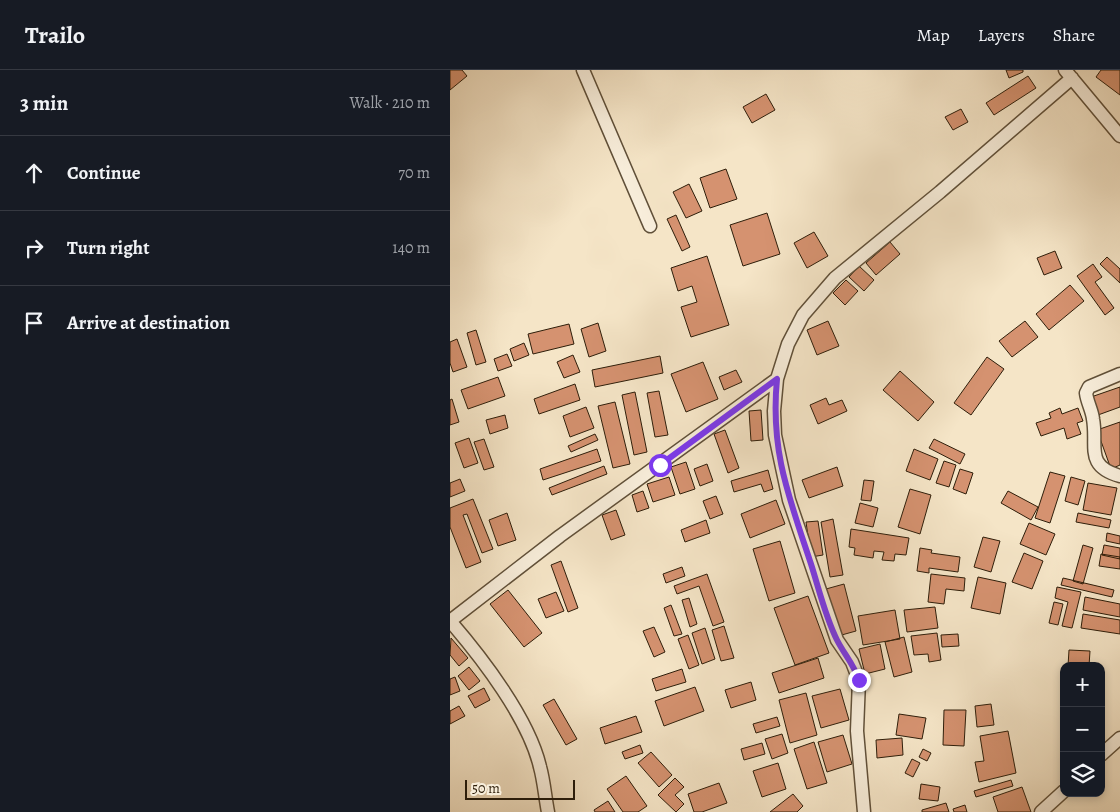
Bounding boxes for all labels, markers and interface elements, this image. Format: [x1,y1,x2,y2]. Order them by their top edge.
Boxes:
text: Trailo [25,19,85,51]
text: Map [917,23,950,47]
text: Layers [978,23,1025,47]
text: Share [1053,23,1095,47]
text: 3 min [20,89,68,117]
text: Walk · 210 m [349,92,430,114]
icon: ahead [20,159,48,187]
text: Continue [67,160,141,186]
text: 70 m [398,162,430,184]
icon: right [20,234,48,262]
text: Turn right [67,235,149,261]
text: 140 m [392,237,430,259]
icon: arrive [20,309,48,337]
text: Arrive at destination [67,310,230,336]
route start [649,454,672,477]
map controls [1060,662,1105,797]
button: + [1060,662,1105,707]
route end [848,669,871,692]
button: − [1060,707,1105,752]
button: layers [1060,752,1105,797]
scale bar [465,777,575,800]
text: 50 m [472,779,500,798]

